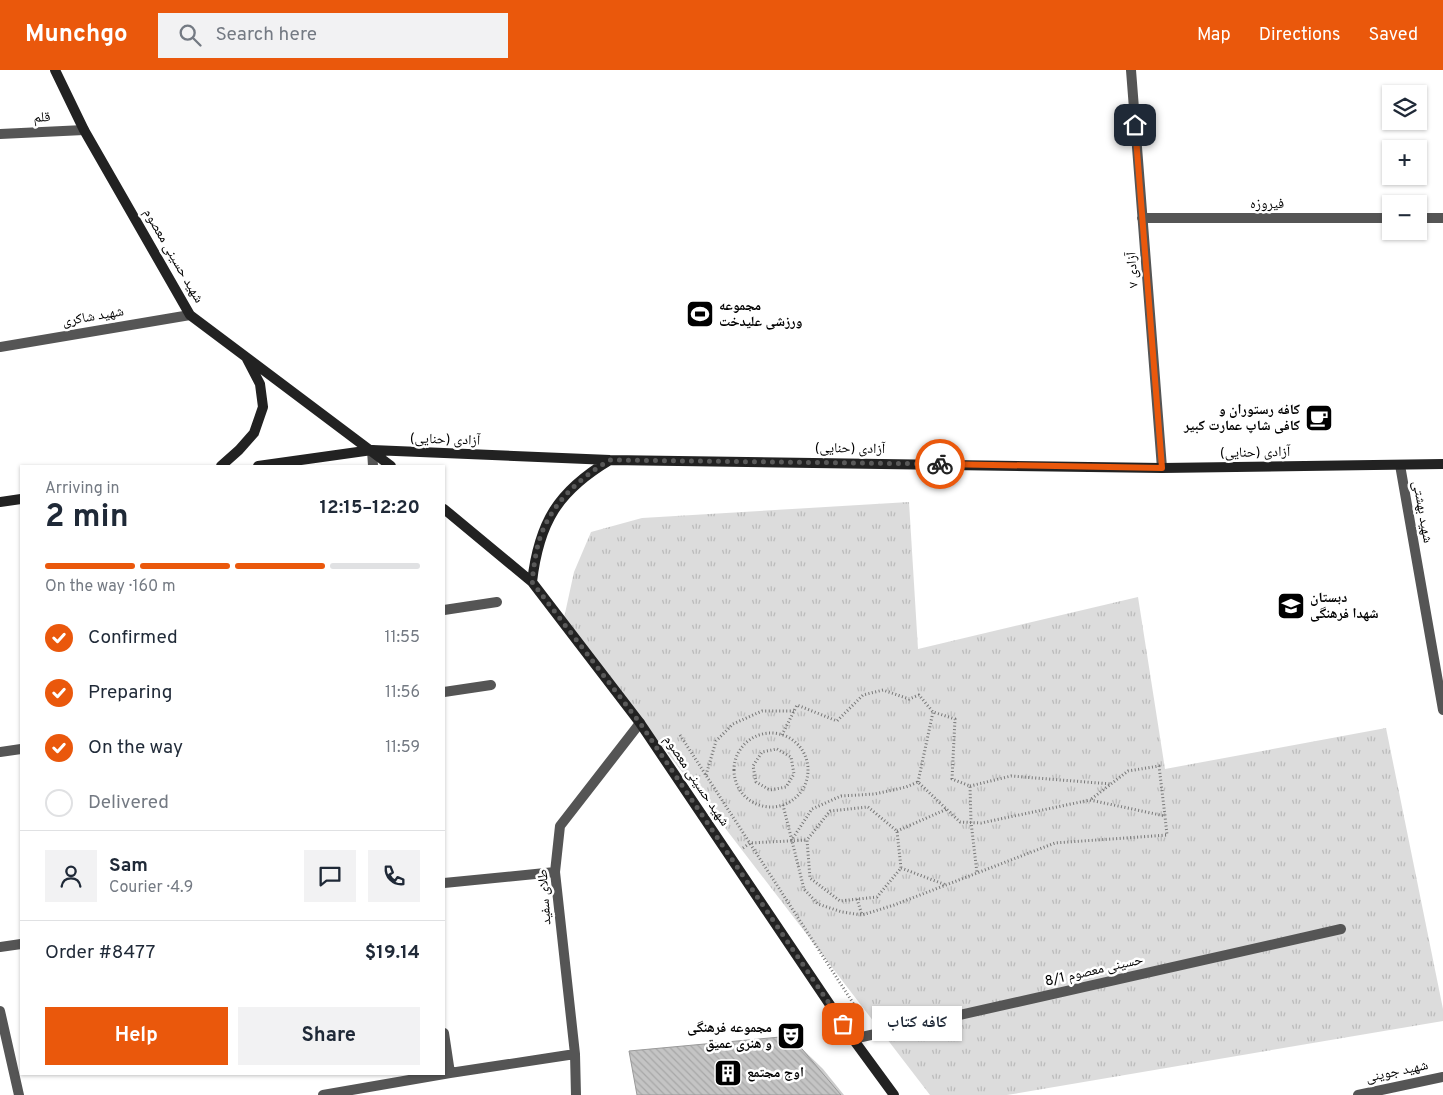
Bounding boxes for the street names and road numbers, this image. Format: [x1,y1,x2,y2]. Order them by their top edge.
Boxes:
street label: قلم [33,109,51,127]
street label: فیروزه [1250,196,1284,213]
street label: شهید حسینی معصوم [139,206,207,306]
street label: آزادی ۷ [1123,251,1143,289]
street label: شهید شاکری [61,303,125,331]
street label: آزادی (حنایی) [410,430,481,450]
street label: آزادی (حنایی) [815,440,886,458]
street label: آزادی (حنایی) [1220,444,1291,462]
street label: شهید بهشتی [1408,480,1436,544]
street label: شهید حسینی معصوم [659,732,733,830]
street label: طلای سفید [535,868,555,926]
street label: حسینی معصوم 8/1 [1043,951,1145,991]
street label: شهید جوینی [1364,1057,1430,1087]

